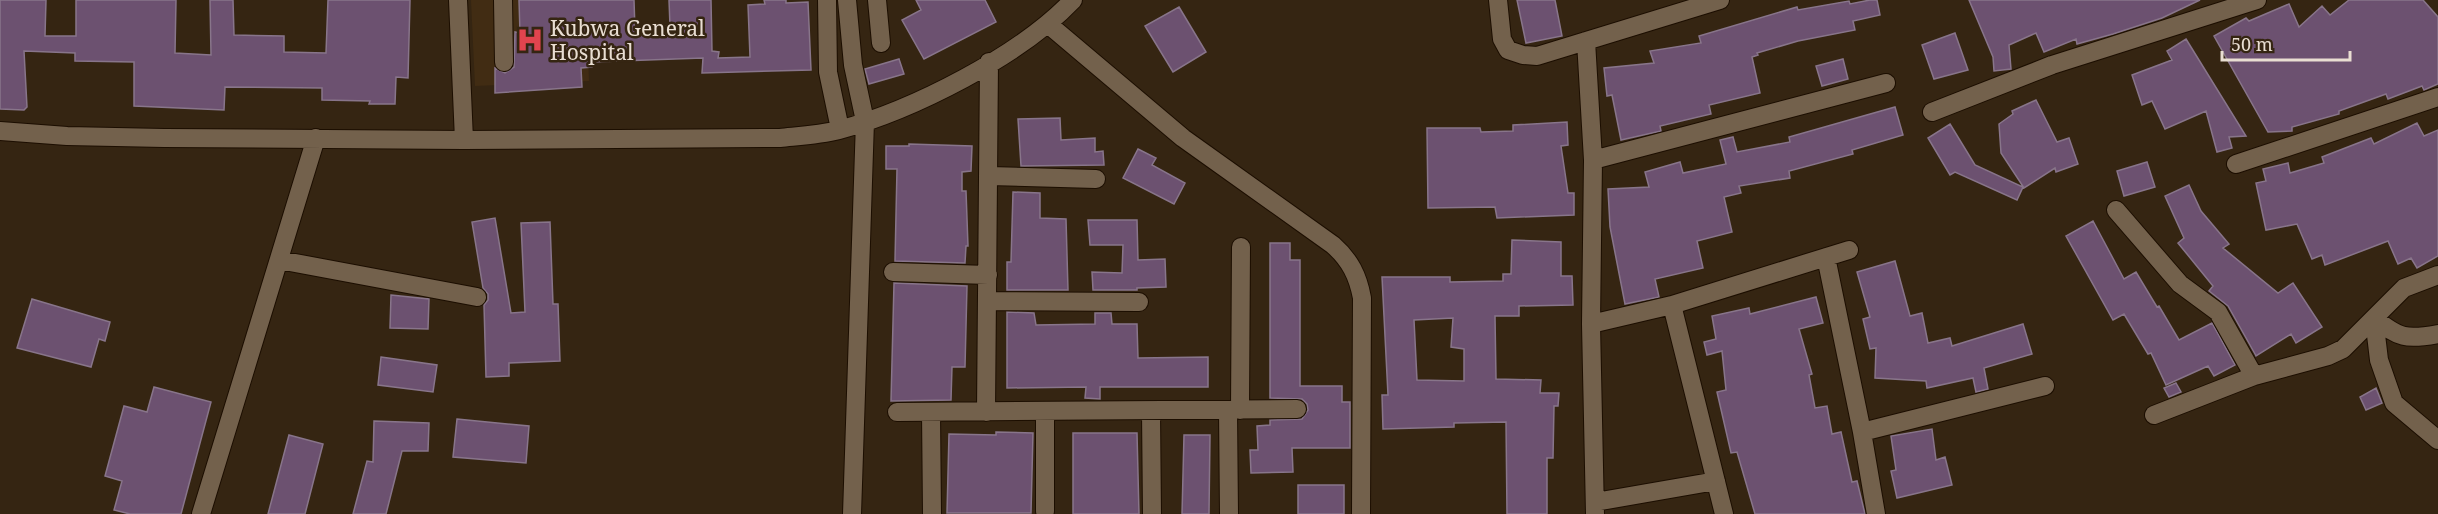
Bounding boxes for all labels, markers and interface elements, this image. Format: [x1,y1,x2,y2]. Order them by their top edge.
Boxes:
place label: Kubwa General Hospital [550,14,705,66]
scale bar [2222,24,2350,62]
hospital icon: Kubwa General Hospital [515,25,545,55]
text: 50 m [2231,32,2273,56]

